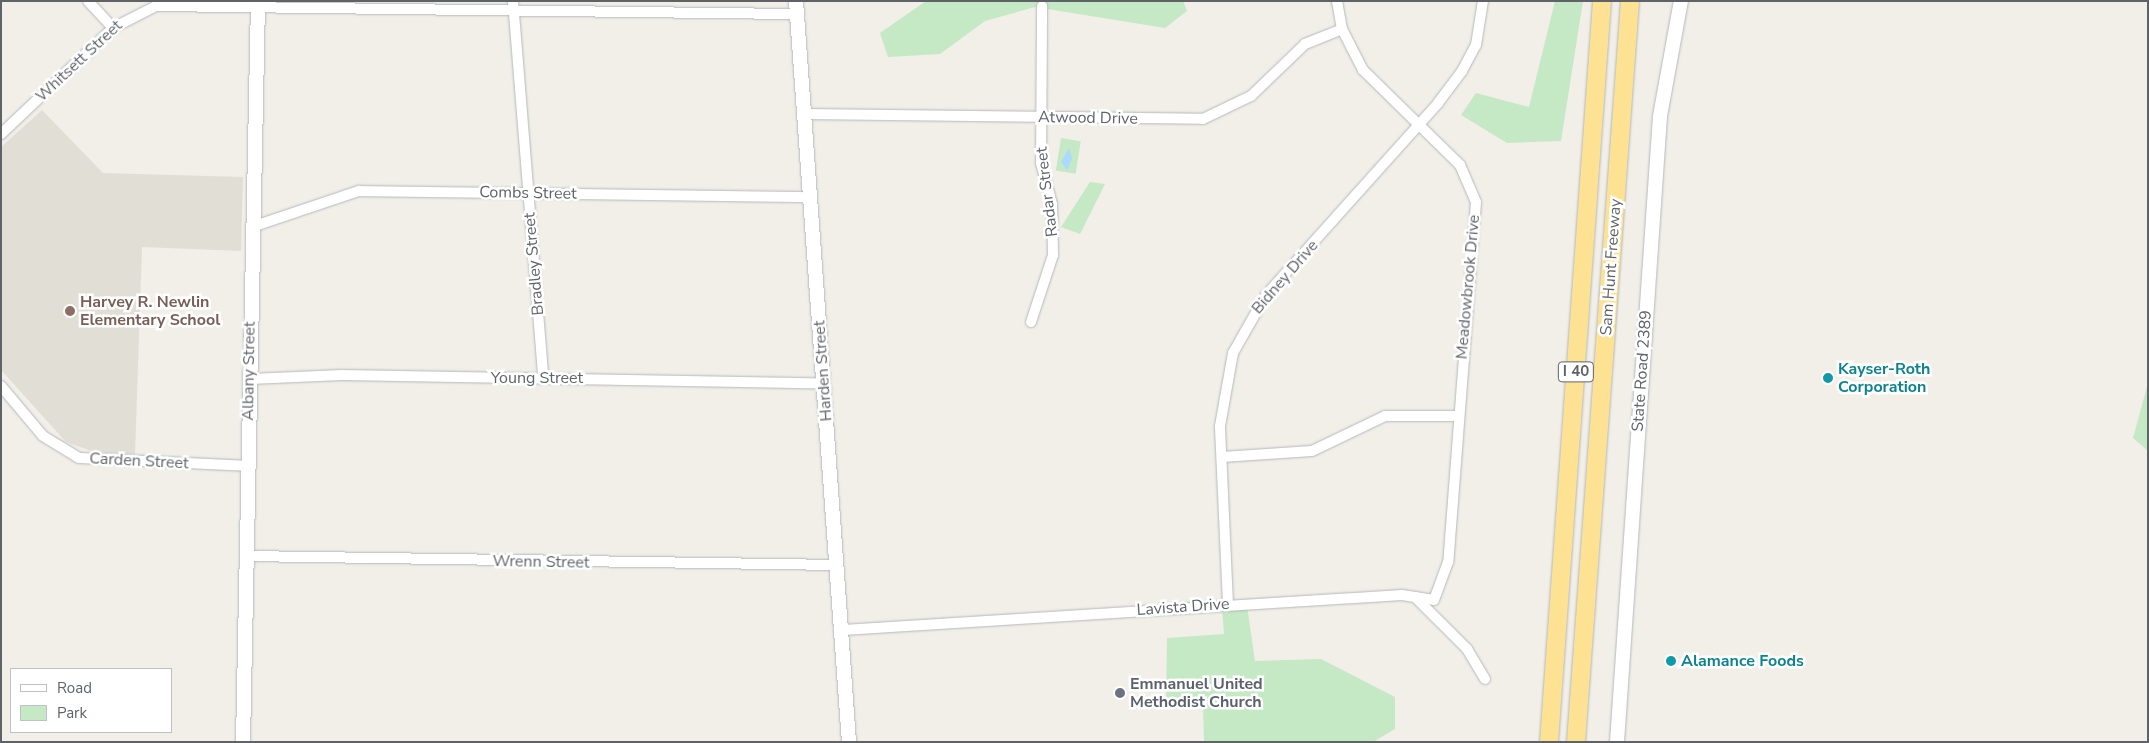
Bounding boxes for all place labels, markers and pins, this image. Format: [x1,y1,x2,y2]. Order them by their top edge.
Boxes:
place label: Harvey R. Newlin Elementary School [80,292,220,330]
marker: Harvey R. Newlin Elementary School [64,305,76,317]
place label: Kayser-Roth Corporation [1838,359,1930,397]
marker: Kayser-Roth Corporation [1822,372,1834,384]
place label: Alamance Foods [1681,651,1804,671]
marker: Alamance Foods [1665,655,1677,667]
place label: Emmanuel United Methodist Church [1130,674,1263,712]
marker: Emmanuel United Methodist Church [1114,687,1126,699]

